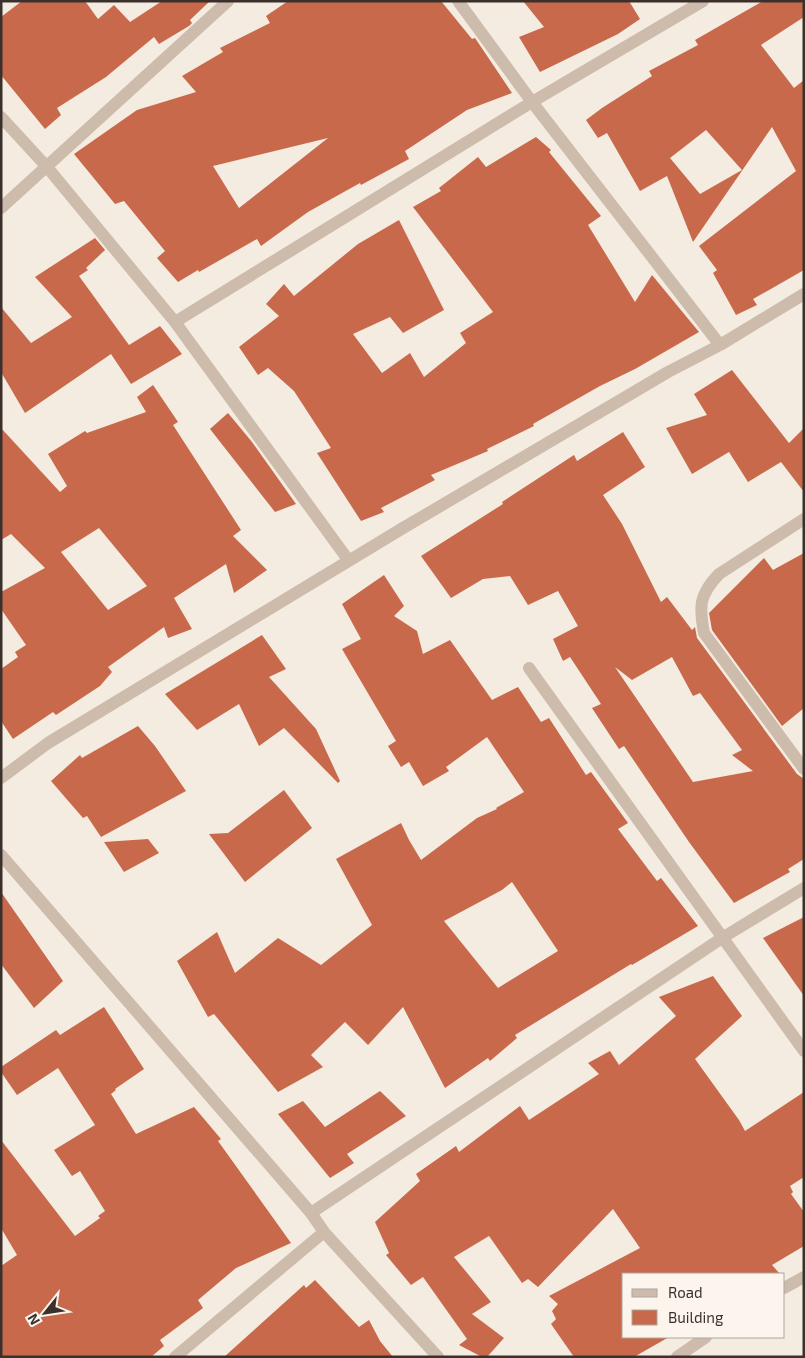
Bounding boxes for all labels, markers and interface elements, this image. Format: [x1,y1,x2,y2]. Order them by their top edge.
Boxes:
legend [622,1273,785,1338]
text: Road [668,1283,703,1301]
north arrow [20,1288,70,1338]
text: Building [668,1308,724,1326]
text: N [23,1311,43,1328]

